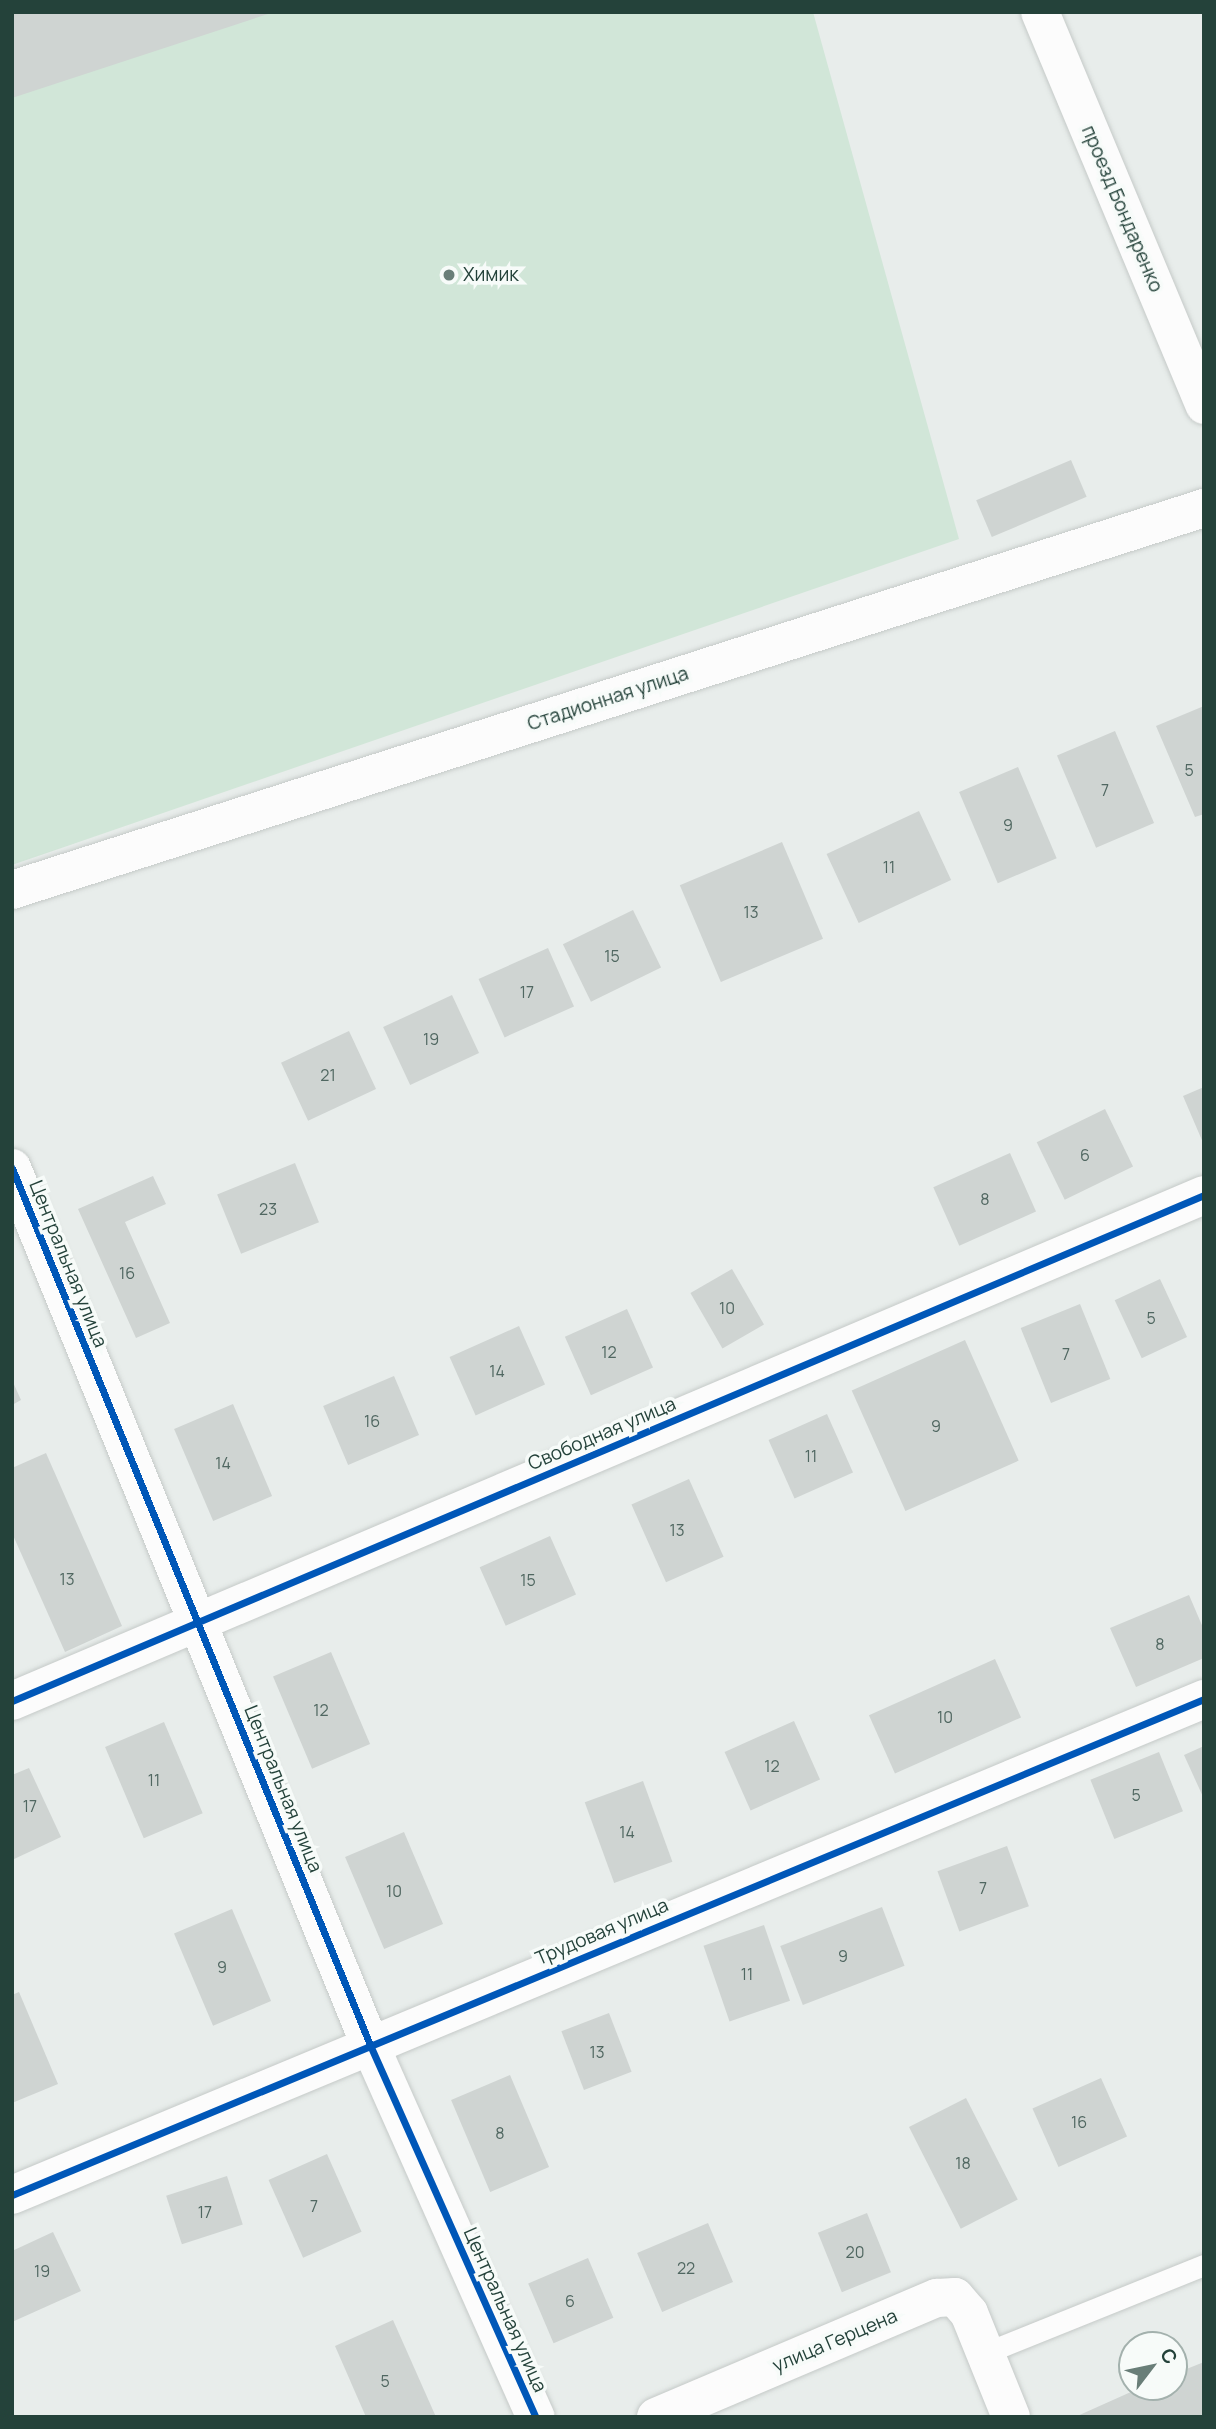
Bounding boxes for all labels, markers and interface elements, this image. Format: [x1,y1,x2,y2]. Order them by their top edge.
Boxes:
street label: проезд Бондаренко [1077,122,1167,296]
place label: Химик [463,264,519,286]
marker: Химик [441,267,457,283]
street label: Стадионная улица [525,662,691,736]
house number: 5 [1184,760,1194,780]
house number: 7 [1101,780,1109,800]
house number: 9 [1003,815,1013,835]
house number: 11 [883,857,895,877]
house number: 13 [743,902,759,922]
house number: 15 [604,946,620,966]
house number: 17 [520,982,534,1002]
house number: 19 [423,1029,439,1049]
house number: 21 [320,1065,336,1085]
house number: 6 [1080,1145,1090,1165]
street label: Центральная улица [24,1177,112,1351]
house number: 8 [980,1189,990,1209]
house number: 23 [259,1199,277,1219]
house number: 16 [119,1263,135,1283]
house number: 10 [719,1298,735,1318]
house number: 5 [1146,1308,1156,1328]
house number: 12 [601,1342,617,1362]
house number: 7 [1062,1344,1070,1364]
house number: 14 [489,1361,505,1381]
street label: Свободная улица [525,1393,679,1475]
house number: 16 [364,1411,380,1431]
house number: 9 [931,1416,941,1436]
house number: 11 [805,1446,817,1466]
house number: 14 [215,1453,231,1473]
house number: 13 [669,1520,685,1540]
house number: 13 [59,1569,75,1589]
house number: 15 [520,1570,536,1590]
house number: 8 [1155,1634,1165,1654]
house number: 12 [313,1700,329,1720]
street label: Центральная улица [239,1702,327,1876]
house number: 10 [937,1707,953,1727]
house number: 12 [764,1756,780,1776]
house number: 11 [148,1770,160,1790]
house number: 5 [1131,1785,1141,1805]
house number: 17 [23,1796,37,1816]
house number: 14 [619,1822,635,1842]
house number: 7 [979,1878,987,1898]
house number: 10 [386,1881,402,1901]
street label: Трудовая улица [532,1894,672,1970]
house number: 9 [838,1946,848,1966]
house number: 9 [217,1957,227,1977]
house number: 11 [741,1964,753,1984]
house number: 13 [589,2042,605,2062]
house number: 16 [1071,2112,1087,2132]
house number: 8 [495,2123,505,2143]
house number: 18 [955,2153,971,2173]
house number: 7 [310,2196,318,2216]
house number: 17 [198,2202,212,2222]
street label: Центральная улица [458,2224,552,2396]
house number: 20 [846,2242,864,2262]
house number: 22 [677,2258,695,2278]
house number: 19 [34,2261,50,2281]
house number: 6 [565,2291,575,2311]
street label: улица Герцена [769,2304,901,2378]
north arrow [1118,2331,1188,2401]
text: С [1154,2343,1184,2369]
house number: 5 [380,2371,390,2391]

